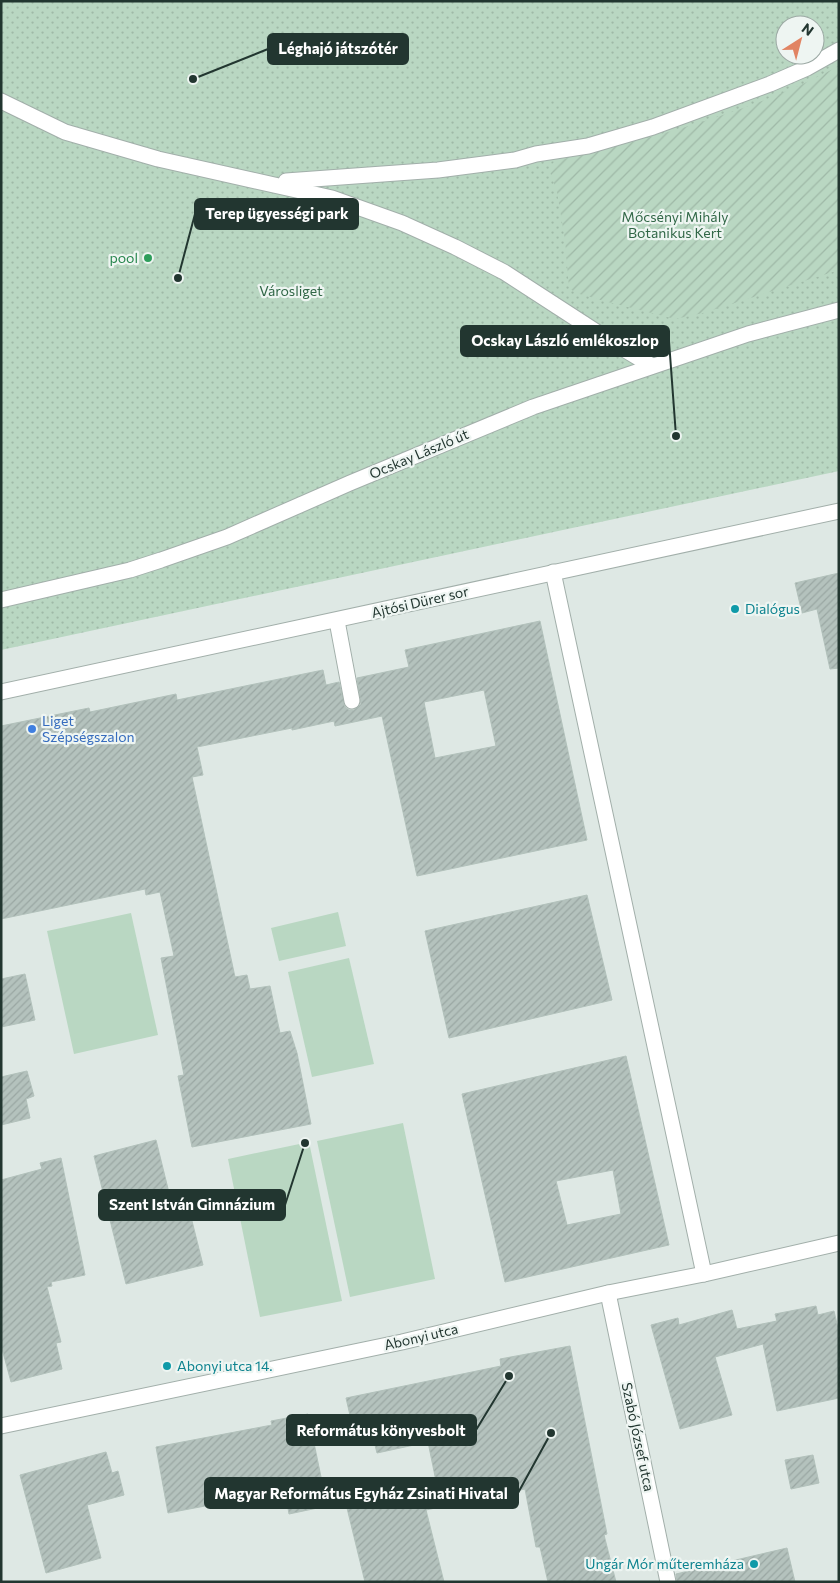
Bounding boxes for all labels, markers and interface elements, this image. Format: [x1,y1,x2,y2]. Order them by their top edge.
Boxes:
north arrow [775,15,825,65]
text: N [799,19,817,39]
callout: Léghajó játszótér [268,34,408,64]
text: Léghajó játszótér [278,39,398,57]
callout: Terep ügyességi park [195,199,358,229]
text: Terep ügyességi park [205,204,349,222]
park label: Mőcsényi Mihály Botanikus Kert [622,208,728,241]
place label: pool [109,249,138,266]
marker: pool [142,252,154,264]
park label: Városliget [259,282,323,299]
callout: Ocskay László emlékoszlop [461,326,669,356]
text: Ocskay László emlékoszlop [471,331,659,349]
street label: Ocskay László út [367,425,471,482]
street label: Ajtósi Dürer sor [370,582,471,621]
place label: Dialógus [745,600,800,617]
marker: Dialógus [729,603,741,615]
place label: Liget Szépségszalon [42,712,135,745]
marker: Liget Szépségszalon [26,723,38,735]
callout: Szent István Gimnázium [99,1190,285,1220]
text: Szent István Gimnázium [109,1195,275,1213]
street label: Abonyi utca [382,1320,460,1353]
place label: Abonyi utca 14. [177,1357,273,1374]
marker: Abonyi utca 14. [161,1360,173,1372]
street label: Szabó József utca [619,1381,658,1493]
callout: Református könyvesbolt [287,1415,476,1445]
text: Református könyvesbolt [296,1421,466,1439]
callout: Magyar Református Egyház Zsinati Hivatal [205,1478,518,1508]
text: Magyar Református Egyház Zsinati Hivatal [214,1484,508,1502]
place label: Ungár Mór műteremháza [585,1555,744,1572]
marker: Ungár Mór műteremháza [748,1558,760,1570]

